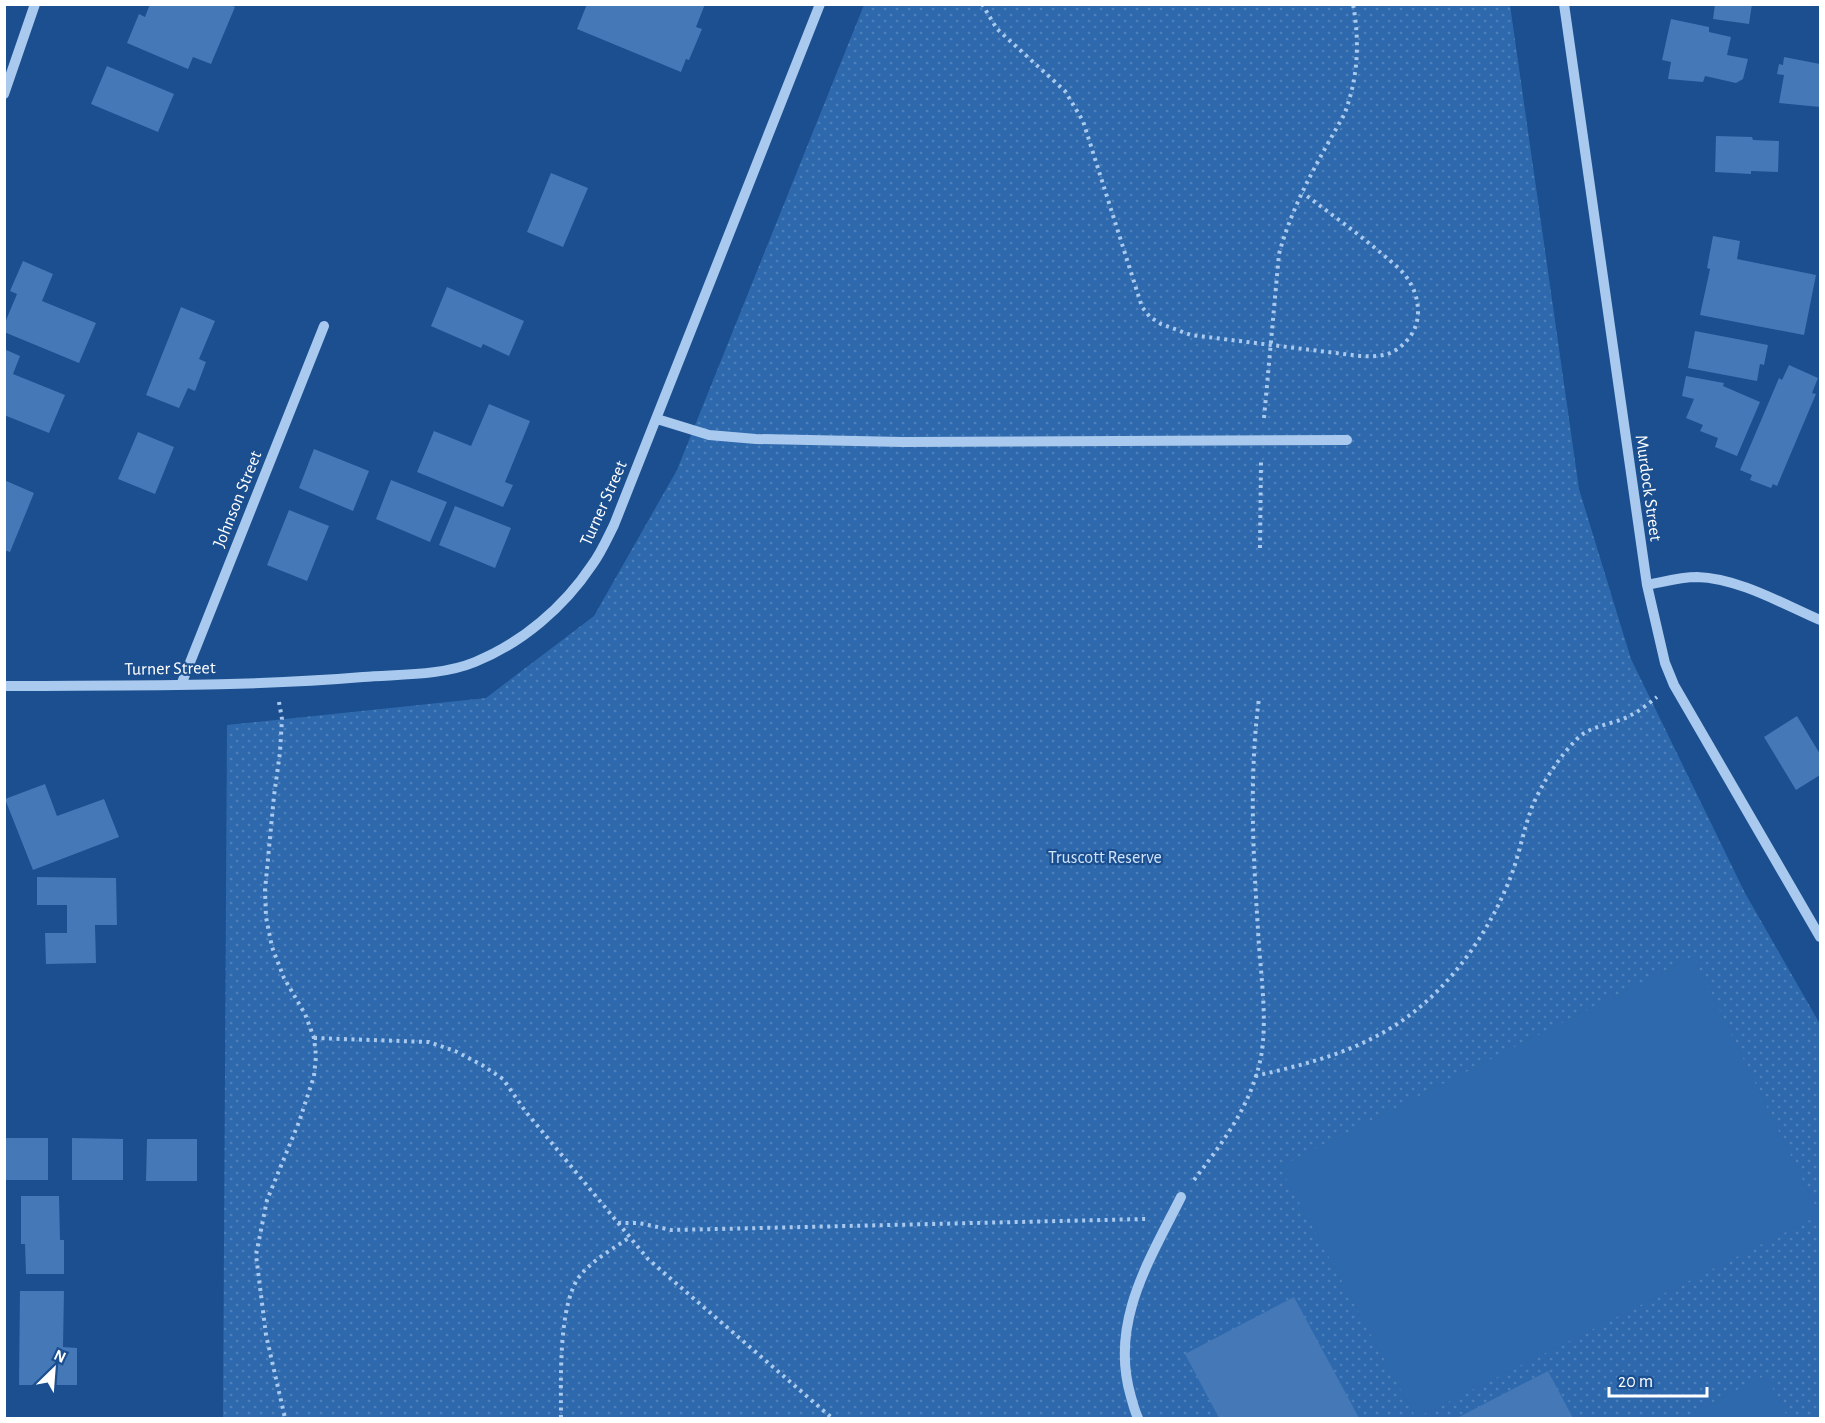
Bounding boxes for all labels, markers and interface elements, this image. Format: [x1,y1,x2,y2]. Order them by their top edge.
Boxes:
street label: Murdock Street [1632,434,1664,543]
street label: Johnson Street [210,448,266,550]
street label: Turner Street [577,458,631,549]
street label: Turner Street [124,659,216,679]
park label: Truscott Reserve [1048,849,1162,867]
north arrow [24,1339,84,1399]
text: N [51,1347,68,1366]
scale bar [1609,1360,1706,1398]
text: 20 m [1618,1373,1653,1391]

